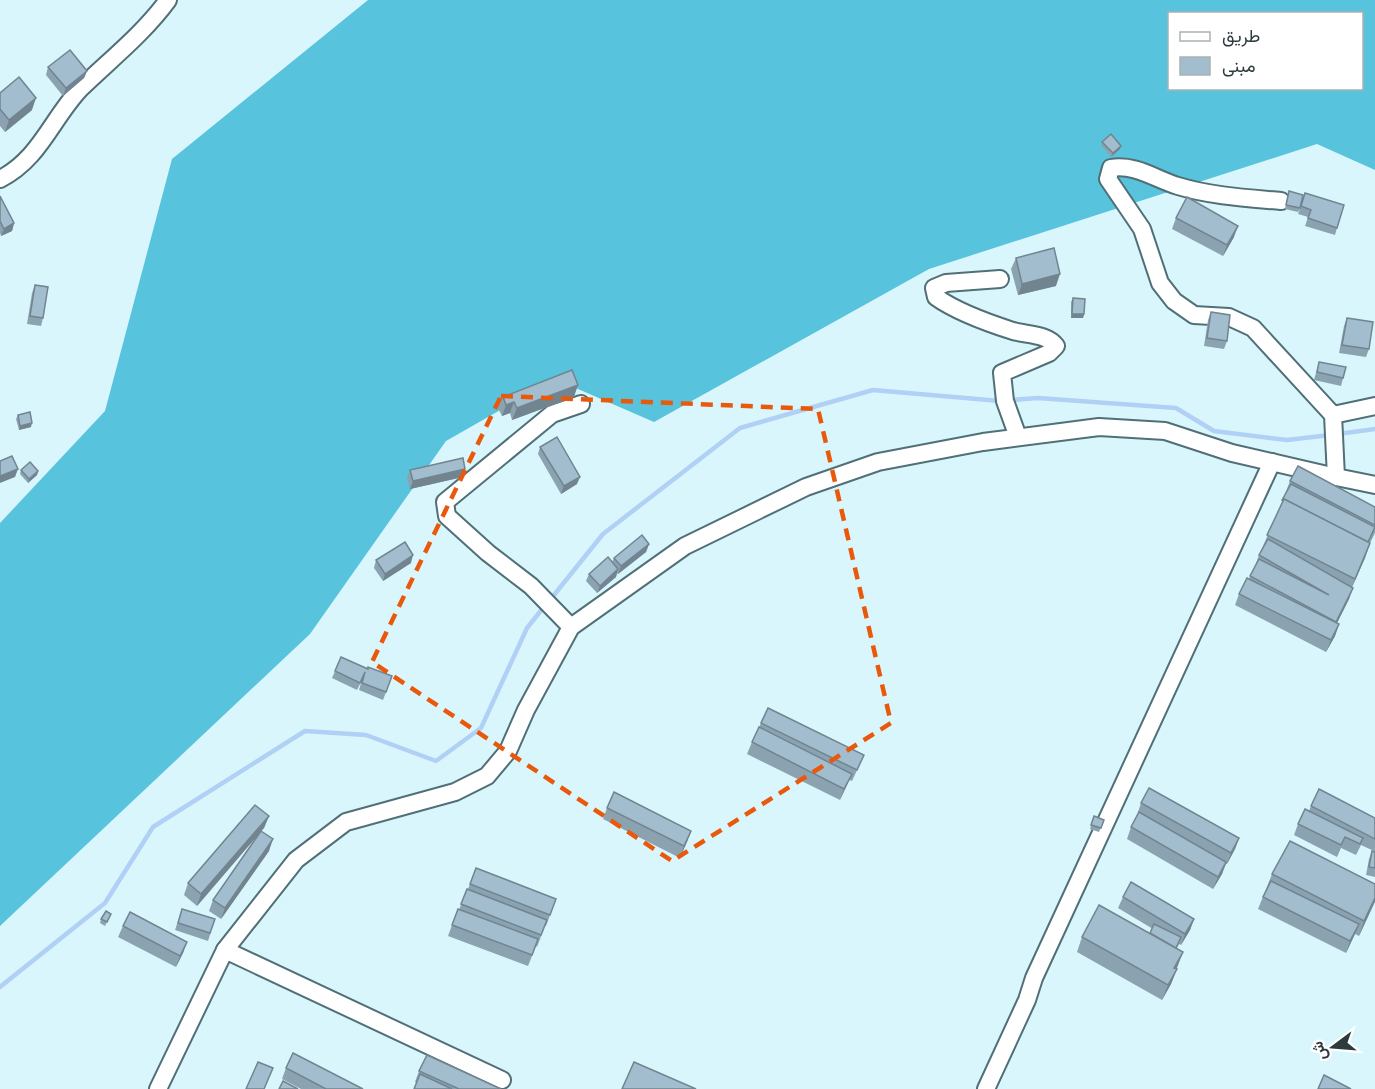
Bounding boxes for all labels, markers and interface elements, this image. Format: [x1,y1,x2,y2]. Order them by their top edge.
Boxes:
legend [1168,12,1363,90]
text: طريق [1222,24,1260,47]
text: مبنى [1222,54,1256,77]
north arrow [1303,1017,1363,1077]
text: ش [1306,1039,1331,1063]

